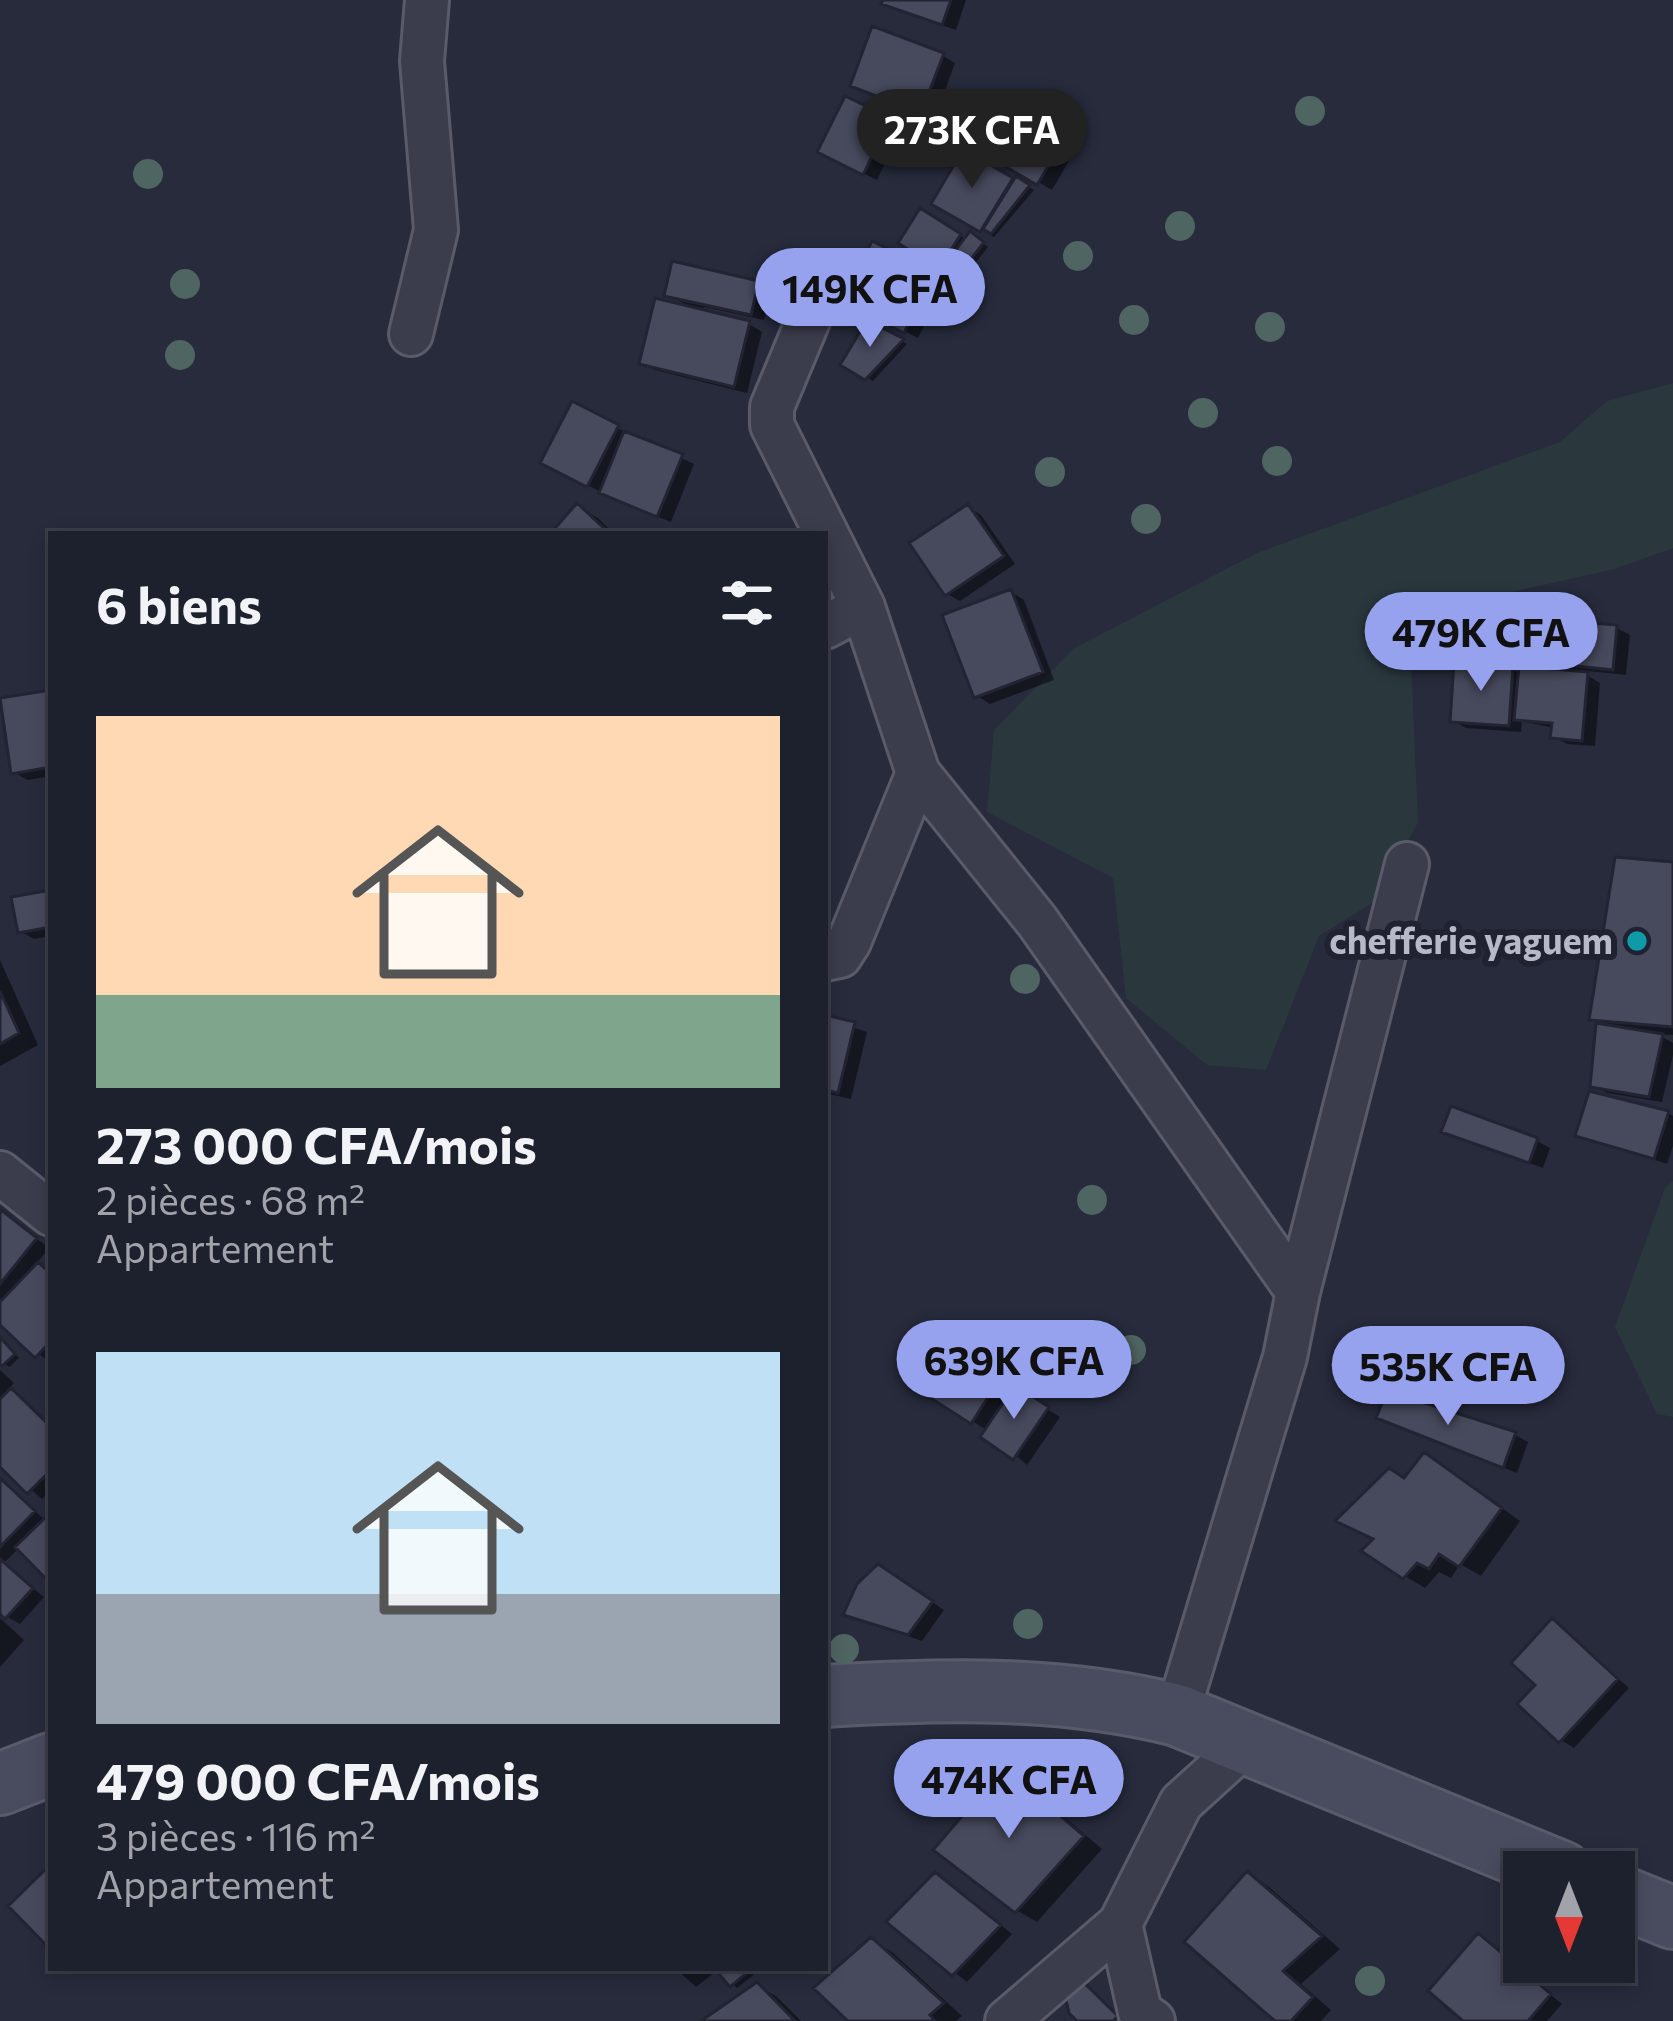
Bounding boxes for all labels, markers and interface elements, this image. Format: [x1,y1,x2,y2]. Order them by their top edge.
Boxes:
pin: 273K CFA [848,89,1096,191]
text: 273K CFA [884,104,1060,152]
pin: 149K CFA [746,248,994,350]
text: 149K CFA [782,263,958,311]
icon: filters [714,570,780,636]
text: 6 biens [96,572,262,635]
pin: 479K CFA [1357,592,1605,694]
text: 479K CFA [1392,607,1570,655]
icon: home [330,794,546,1010]
place label: chefferie yaguem [1329,917,1613,961]
marker: chefferie yaguem [1624,928,1650,954]
text: 273 000 CFA/mois [96,1112,537,1175]
text: 2 pièces · 68 m² [96,1175,365,1223]
text: Appartement [96,1223,334,1271]
pin: 639K CFA [890,1320,1138,1422]
pin: 535K CFA [1324,1326,1572,1428]
text: 639K CFA [924,1335,1104,1383]
text: 535K CFA [1359,1341,1537,1389]
icon: home [330,1430,546,1646]
pin: 474K CFA [885,1739,1133,1841]
text: 479 000 CFA/mois [96,1748,540,1811]
text: 474K CFA [921,1754,1097,1802]
text: 3 pièces · 116 m² [96,1811,375,1859]
north arrow [1503,1851,1635,1983]
map controls [1503,1851,1635,1983]
text: Appartement [96,1859,334,1907]

